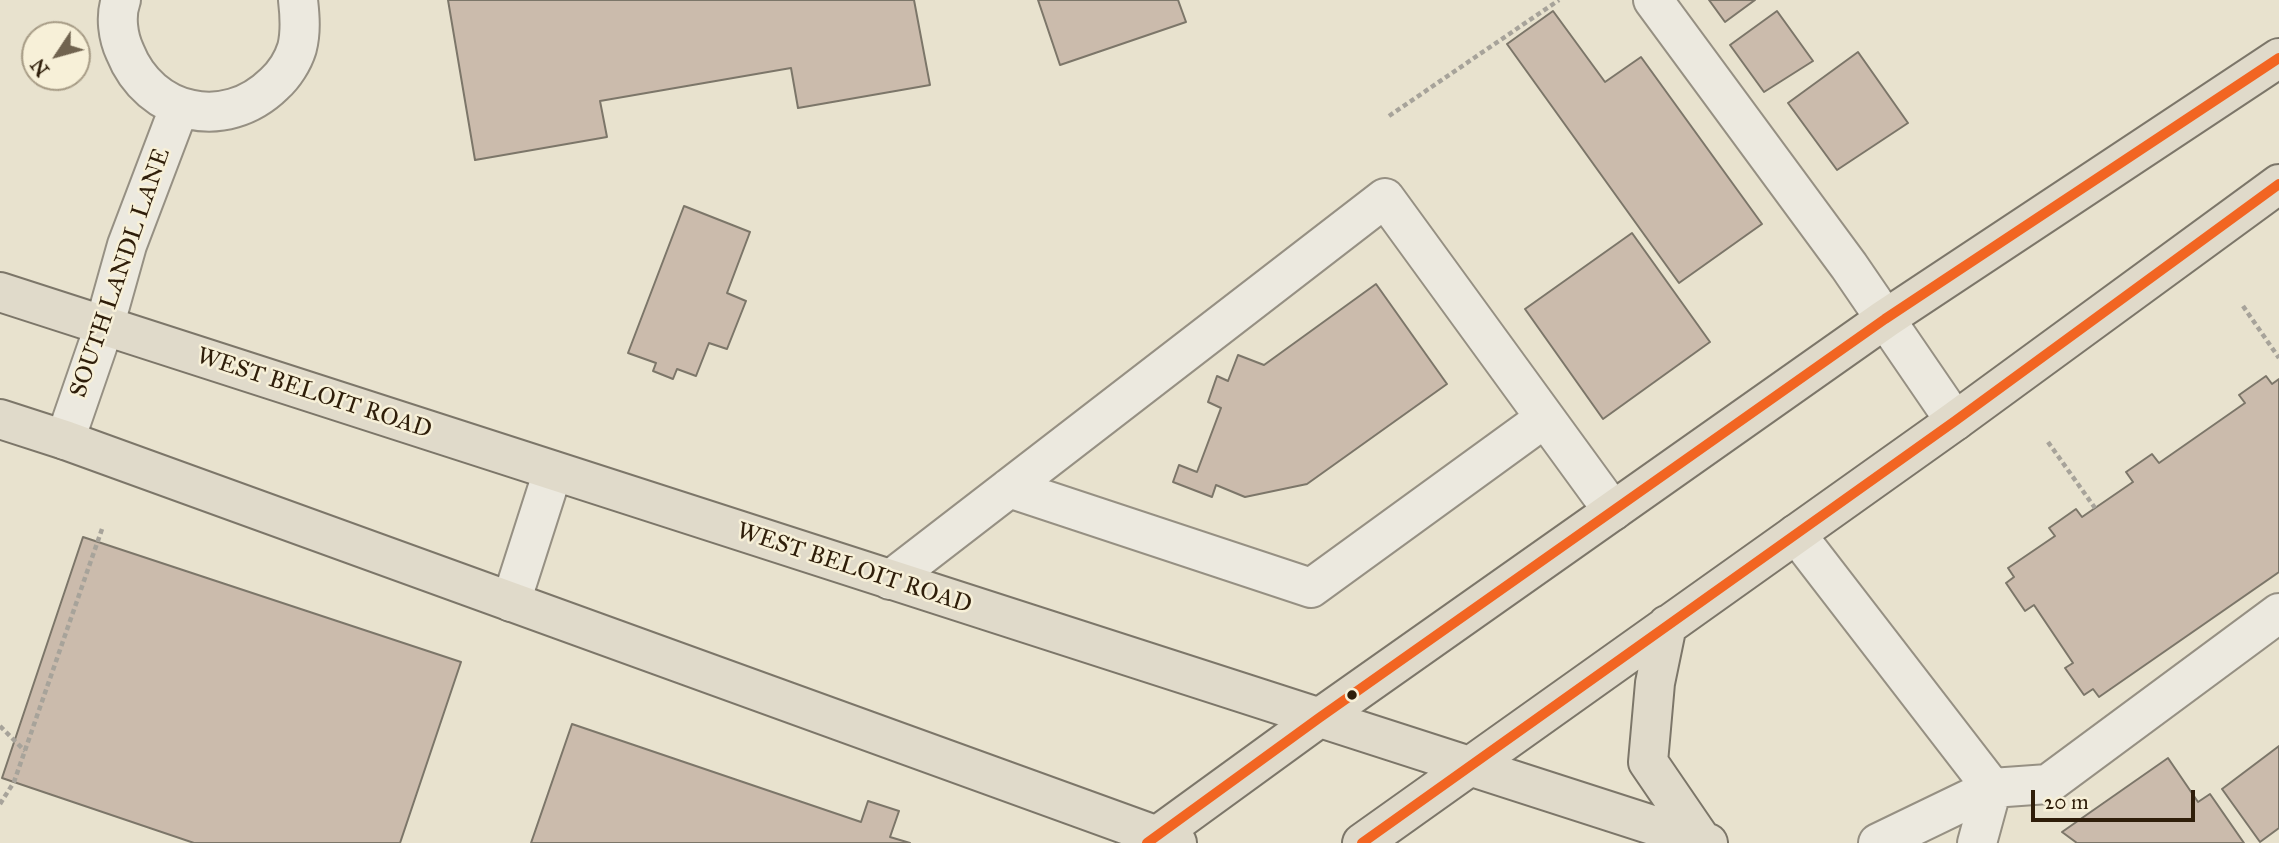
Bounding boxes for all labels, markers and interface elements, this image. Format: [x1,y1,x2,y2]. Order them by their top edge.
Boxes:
north arrow [21,21,91,91]
text: N [26,54,54,81]
street label: SOUTH LANDL LANE [65,145,177,401]
street label: WEST BELOIT ROAD [193,342,435,446]
street label: WEST BELOIT ROAD [733,517,975,621]
unlabelled marker [1345,688,1359,702]
scale bar [2034,776,2198,820]
text: 20 m [2044,789,2089,815]

